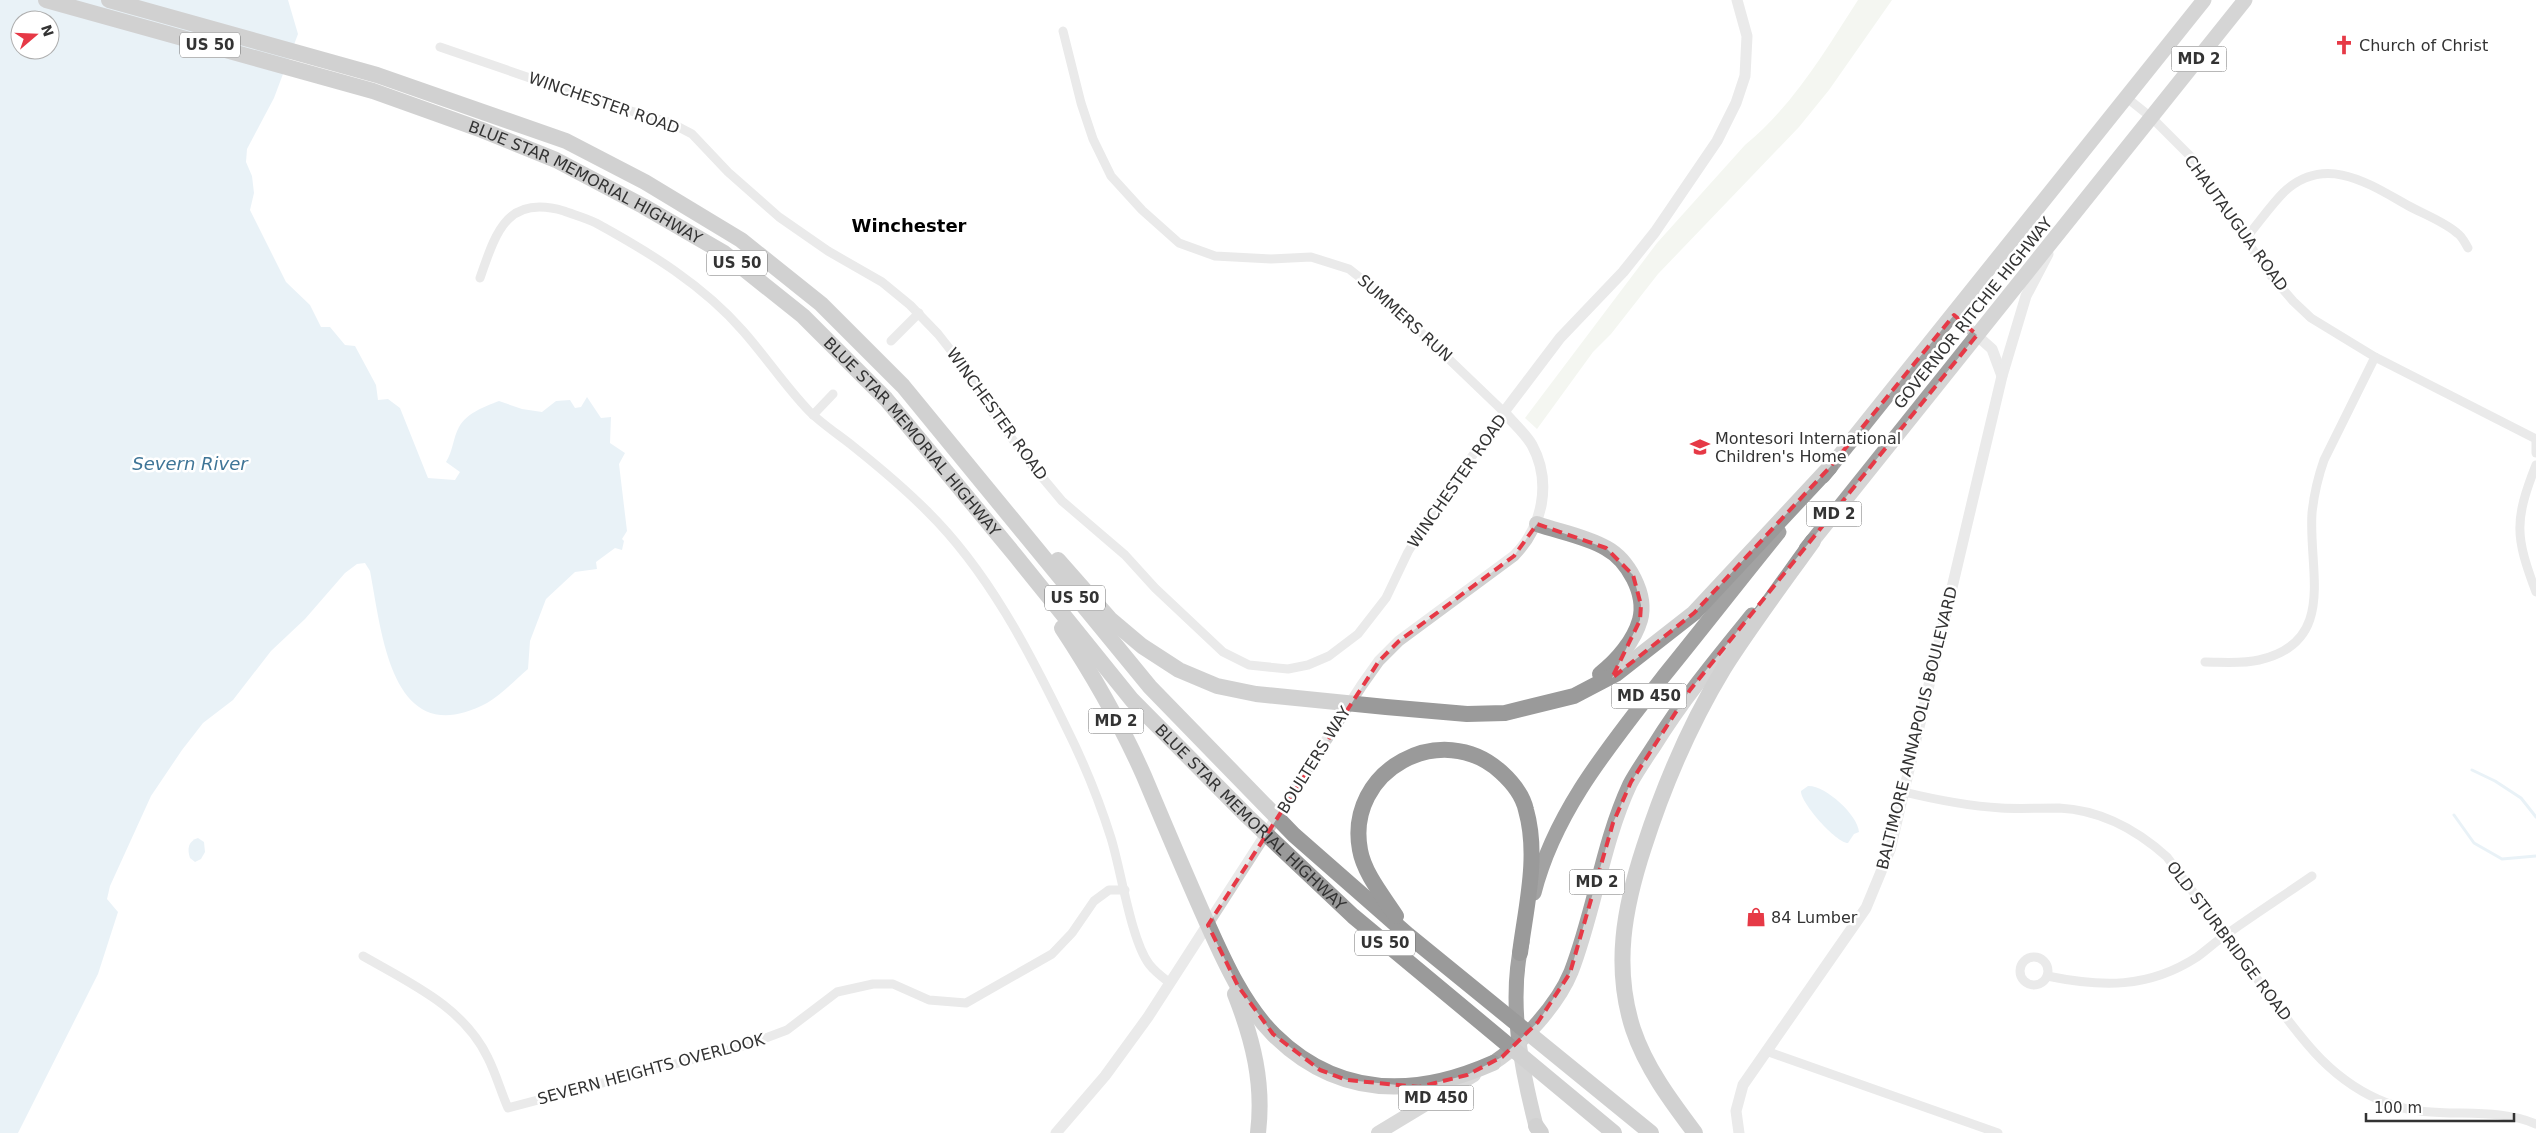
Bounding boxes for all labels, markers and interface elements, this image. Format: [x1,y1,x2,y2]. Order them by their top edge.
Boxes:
north arrow [10,10,60,60]
text: N [38,23,57,39]
road number: US 50 [180,32,240,58]
church icon: Church of Christ [2333,34,2355,56]
place label: Church of Christ [2359,36,2488,55]
road number: MD 2 [2172,46,2226,72]
street label: WINCHESTER ROAD [526,68,682,138]
street label: BLUE STAR MEMORIAL HIGHWAY [466,117,706,248]
street label: CHAUTAUGUA ROAD [2180,151,2292,295]
street label: GOVERNOR RITCHIE HIGHWAY [1890,213,2056,413]
district label: Winchester [852,215,967,236]
road number: US 50 [707,250,767,276]
street label: SUMMERS RUN [1354,271,1456,365]
street label: BLUE STAR MEMORIAL HIGHWAY [820,333,1005,540]
street label: WINCHESTER ROAD [943,344,1051,484]
street label: WINCHESTER ROAD [1404,411,1510,551]
place label: Montesori International Children's Home [1715,429,1901,466]
school or university icon: Montesori International Children's Home [1689,436,1711,458]
water label: Severn River [132,453,249,474]
road number: MD 2 [1806,502,1862,526]
street label: BALTIMORE ANNAPOLIS BOULEVARD [1873,584,1961,872]
road number: US 50 [1045,586,1105,610]
road number: MD 450 [1612,684,1686,708]
street label: BOULTERS WAY [1274,703,1355,817]
road number: MD 2 [1088,708,1144,734]
street label: BLUE STAR MEMORIAL HIGHWAY [1152,720,1350,914]
street label: OLD STURBRIDGE ROAD [2163,857,2295,1025]
road number: MD 2 [1570,870,1624,894]
shop icon: 84 Lumber [1745,906,1767,928]
place label: 84 Lumber [1771,908,1858,927]
road number: US 50 [1355,930,1415,956]
street label: SEVERN HEIGHTS OVERLOOK [535,1029,767,1108]
road number: MD 450 [1398,1086,1474,1110]
scale bar [2366,1090,2514,1122]
text: 100 m [2374,1099,2422,1117]

